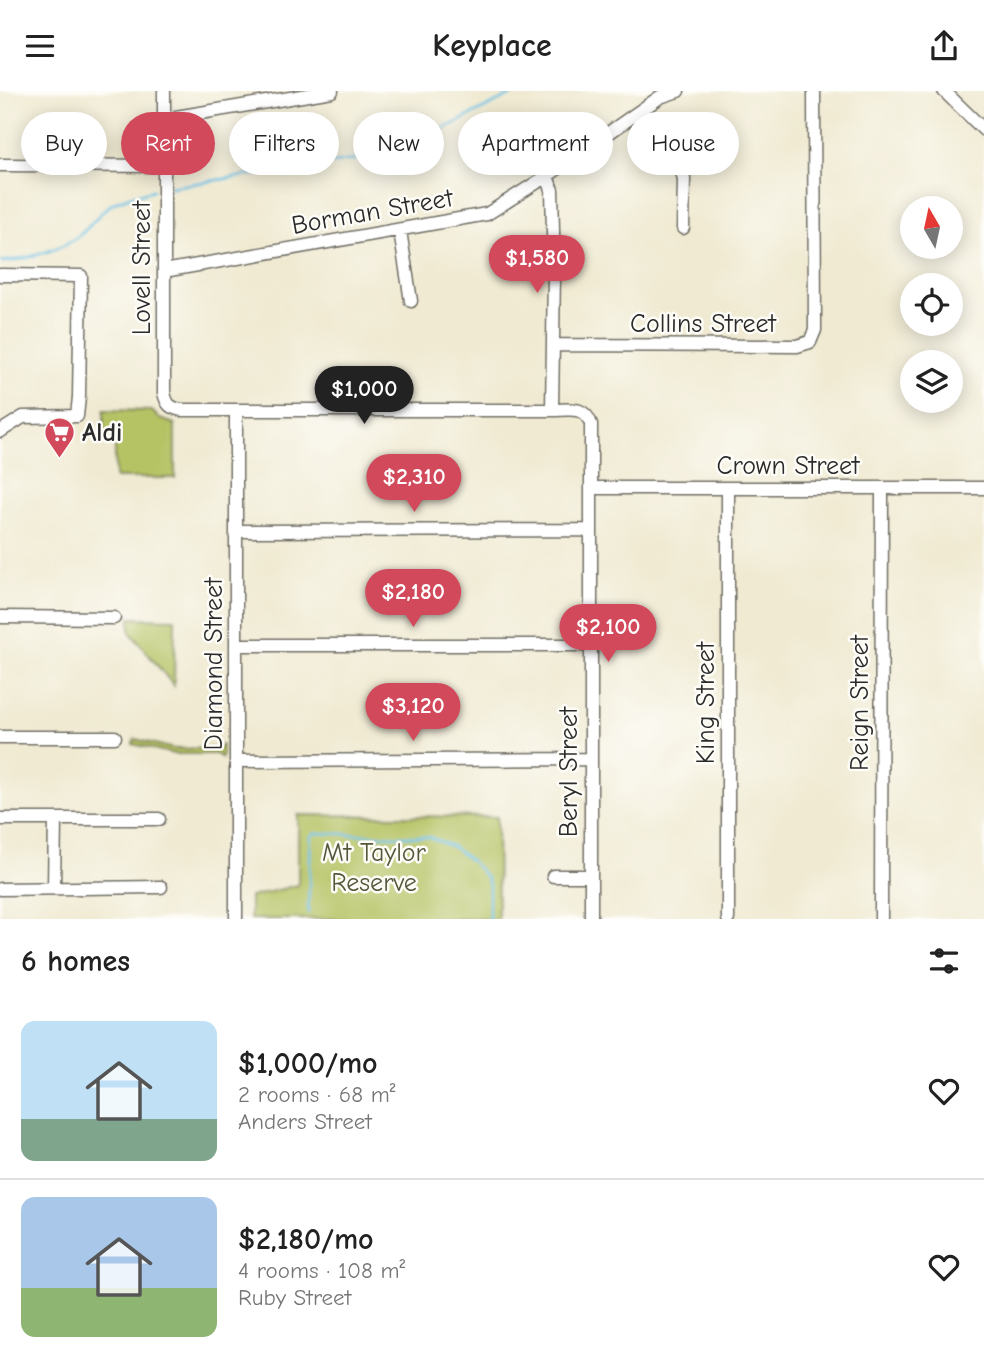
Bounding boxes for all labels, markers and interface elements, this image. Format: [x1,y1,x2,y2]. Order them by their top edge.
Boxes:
icon: menu [21,27,59,65]
text: Keyplace [432,27,552,64]
icon: share [925,27,963,65]
chip: Buy [21,112,107,175]
chip: Rent [121,112,215,175]
chip: Filters [229,112,339,175]
chip: New [353,112,444,175]
chip: Apartment [458,112,613,175]
chip: House [627,112,739,175]
street label: Borman Street [289,183,457,241]
north arrow [900,196,962,259]
map controls [900,196,963,413]
street label: Lovell Street [127,199,157,335]
pin: $1,580 [480,235,594,295]
text: $1,580 [505,244,569,271]
button: locate [900,273,963,336]
street label: Collins Street [630,309,778,339]
button: layers [900,350,963,413]
pin: $1,000 [307,367,421,426]
text: $1,000 [331,375,397,402]
supermarket icon: Aldi [42,415,76,459]
place label: Aldi [82,418,122,448]
street label: Crown Street [716,451,861,481]
pin: $2,310 [357,455,471,514]
text: $2,310 [382,463,446,490]
pin: $2,180 [356,569,470,629]
street label: Diamond Street [199,576,229,750]
text: $2,180 [381,578,445,605]
pin: $2,100 [551,605,665,664]
text: $2,100 [575,613,641,640]
street label: Reign Street [845,633,875,771]
street label: King Street [691,640,721,764]
pin: $3,120 [356,683,470,743]
text: $3,120 [381,692,445,719]
street label: Beryl Street [554,705,584,837]
park label: Mt Taylor Reserve [322,838,427,898]
icon: filters [925,942,963,980]
text: 6 homes [21,944,130,979]
text: $1,000/mo [238,1046,378,1081]
icon: home [77,1049,161,1133]
icon: heart [925,1072,963,1110]
text: 2 rooms · 68 m² [238,1081,396,1108]
text: Anders Street [238,1108,372,1135]
text: $2,180/mo [238,1222,374,1257]
icon: home [77,1225,161,1309]
icon: heart [925,1248,963,1286]
text: 4 rooms · 108 m² [238,1257,405,1284]
text: Ruby Street [238,1284,351,1311]

